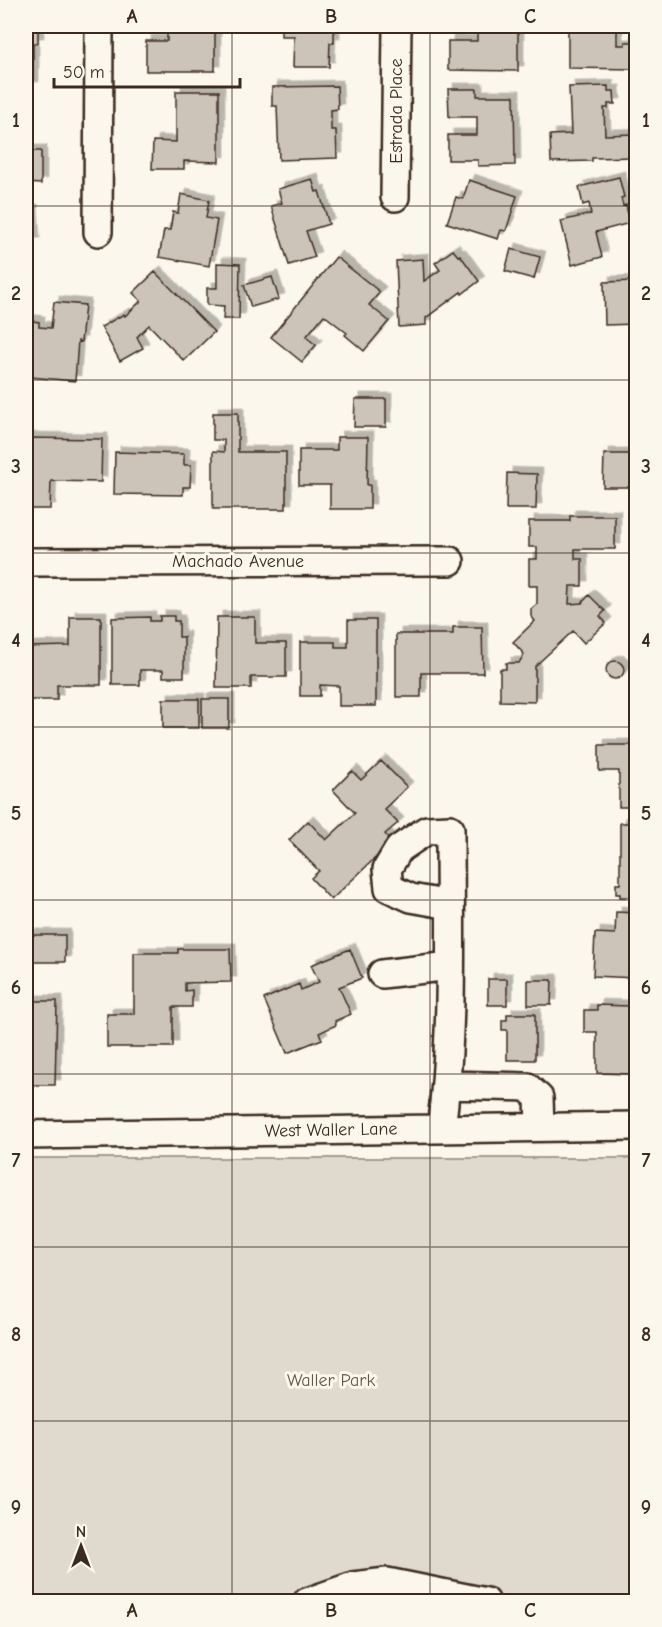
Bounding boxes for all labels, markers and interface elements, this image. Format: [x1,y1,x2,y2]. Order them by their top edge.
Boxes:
text: A [126,5,138,28]
text: B [325,5,337,28]
text: C [524,5,536,28]
scale bar [54,51,240,89]
street label: Estrada Place [386,58,407,164]
text: 50 m [63,62,105,83]
text: 1 [12,109,20,132]
text: 1 [642,109,650,132]
text: 2 [11,282,21,305]
text: 2 [641,282,651,305]
text: 3 [11,455,21,478]
text: 3 [641,455,651,478]
street label: Machado Avenue [172,551,304,572]
text: 4 [11,629,21,652]
text: 4 [641,629,651,652]
text: 5 [11,802,21,825]
text: 5 [641,802,651,825]
text: 6 [11,976,21,999]
text: 6 [641,976,651,999]
street label: West Waller Lane [264,1118,398,1142]
text: 7 [12,1149,21,1172]
text: 7 [642,1149,651,1172]
text: 8 [11,1323,21,1346]
text: 8 [641,1323,651,1346]
park label: Waller Park [287,1370,375,1391]
text: 9 [11,1496,21,1519]
text: 9 [641,1496,651,1519]
north arrow [51,1516,111,1576]
text: N [76,1523,86,1541]
text: A [126,1599,138,1622]
text: B [325,1599,337,1622]
text: C [524,1599,536,1622]

